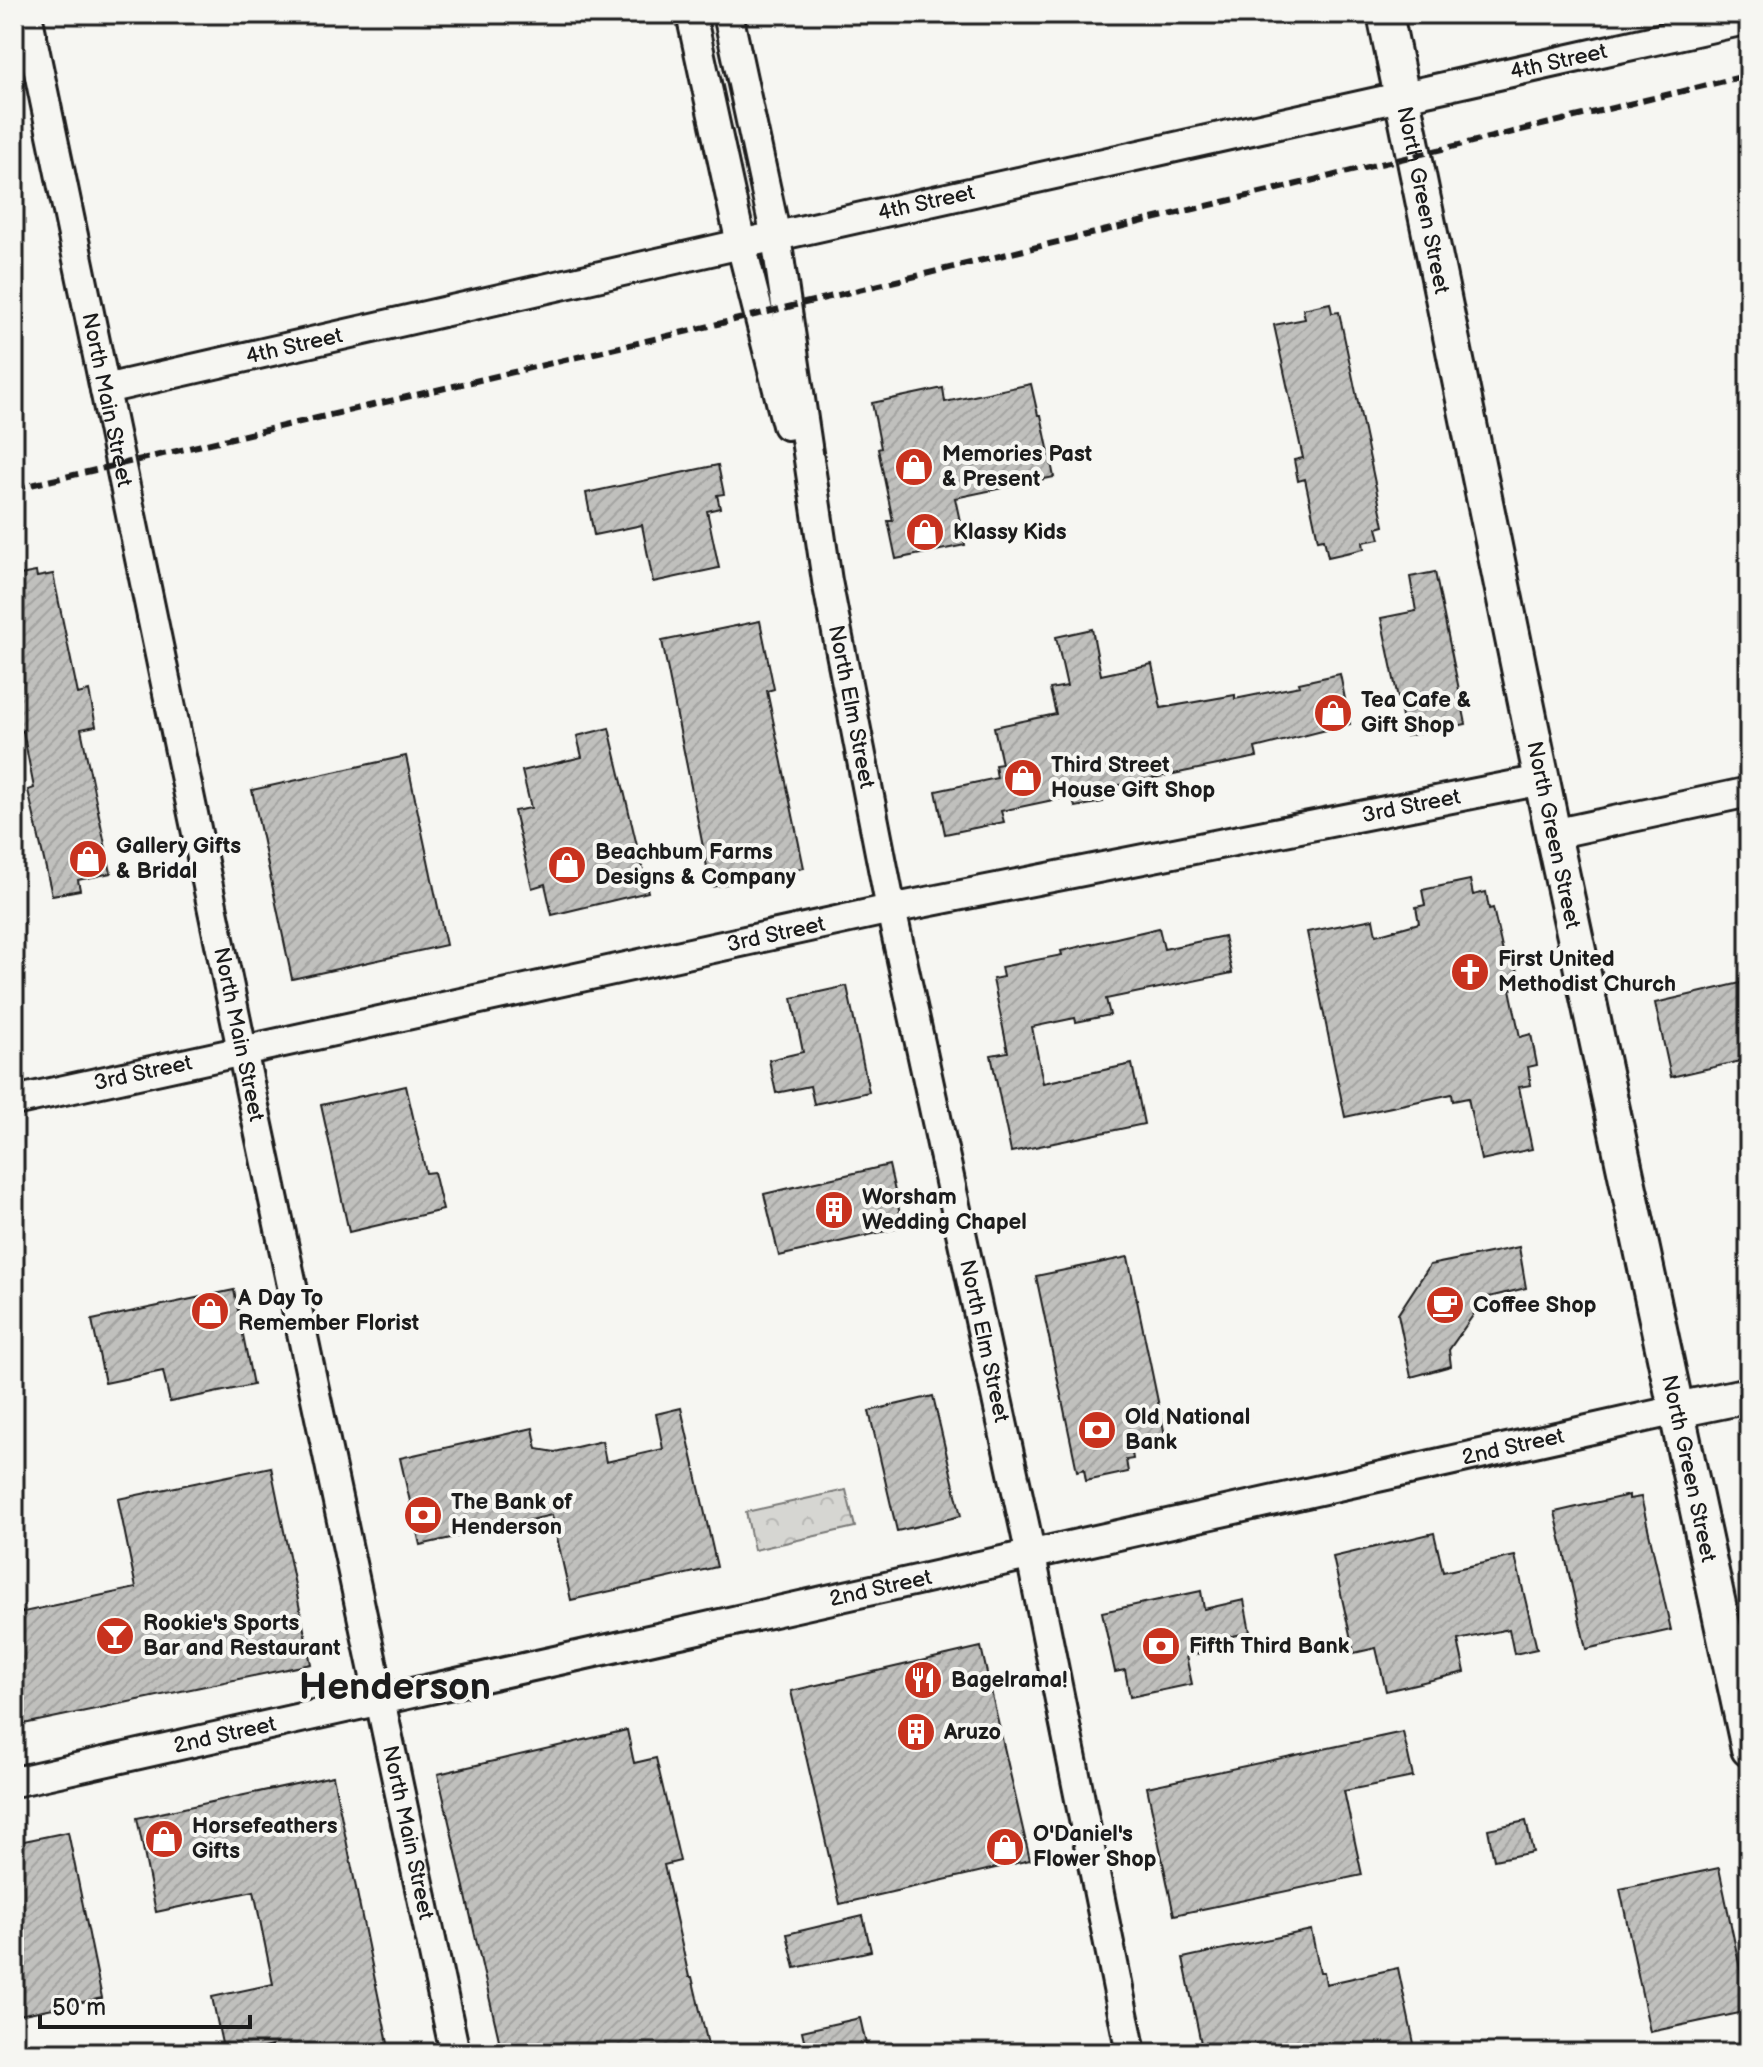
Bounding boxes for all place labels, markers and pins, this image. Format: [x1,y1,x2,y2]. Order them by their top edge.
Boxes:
place label: Memories Past & Present [942,441,1093,493]
shop icon: Memories Past & Present [893,446,935,488]
shop icon: Klassy Kids [904,511,946,553]
place label: Klassy Kids [953,519,1067,546]
place label: Tea Cafe & Gift Shop [1361,687,1471,739]
shop icon: Tea Cafe & Gift Shop [1312,692,1354,734]
place label: Third Street House Gift Shop [1051,752,1215,804]
shop icon: Third Street House Gift Shop [1002,757,1044,799]
place label: Gallery Gifts & Bridal [116,833,241,885]
shop icon: Gallery Gifts & Bridal [67,838,109,880]
place label: Beachbum Farms Designs & Company [595,839,796,891]
shop icon: Beachbum Farms Designs & Company [546,844,588,886]
place label: First United Methodist Church [1498,946,1676,998]
church icon: First United Methodist Church [1449,951,1491,993]
place label: Worsham Wedding Chapel [862,1184,1027,1236]
building icon: Worsham Wedding Chapel [813,1189,855,1231]
cafe icon: Coffee Shop [1424,1284,1466,1326]
place label: A Day To Remember Florist [237,1285,420,1337]
shop icon: A Day To Remember Florist [189,1290,231,1332]
place label: Coffee Shop [1473,1292,1596,1319]
place label: Old National Bank [1125,1404,1250,1456]
bank icon: Old National Bank [1076,1409,1118,1451]
place label: The Bank of Henderson [451,1489,573,1541]
bank icon: The Bank of Henderson [402,1494,444,1536]
place label: Rookie's Sports Bar and Restaurant [143,1610,341,1662]
bar icon: Rookie's Sports Bar and Restaurant [94,1615,136,1657]
bank icon: Fifth Third Bank [1140,1625,1182,1667]
place label: Fifth Third Bank [1189,1633,1350,1660]
restaurant icon: Bagelrama! [902,1659,944,1701]
place label: Bagelrama! [951,1667,1068,1694]
building icon: Aruzo [895,1711,937,1753]
place label: Aruzo [943,1719,1001,1746]
place label: Horsefeathers Gifts [192,1813,338,1865]
shop icon: Horsefeathers Gifts [143,1818,185,1860]
place label: O'Daniel's Flower Shop [1033,1821,1156,1873]
shop icon: O'Daniel's Flower Shop [984,1826,1026,1868]

